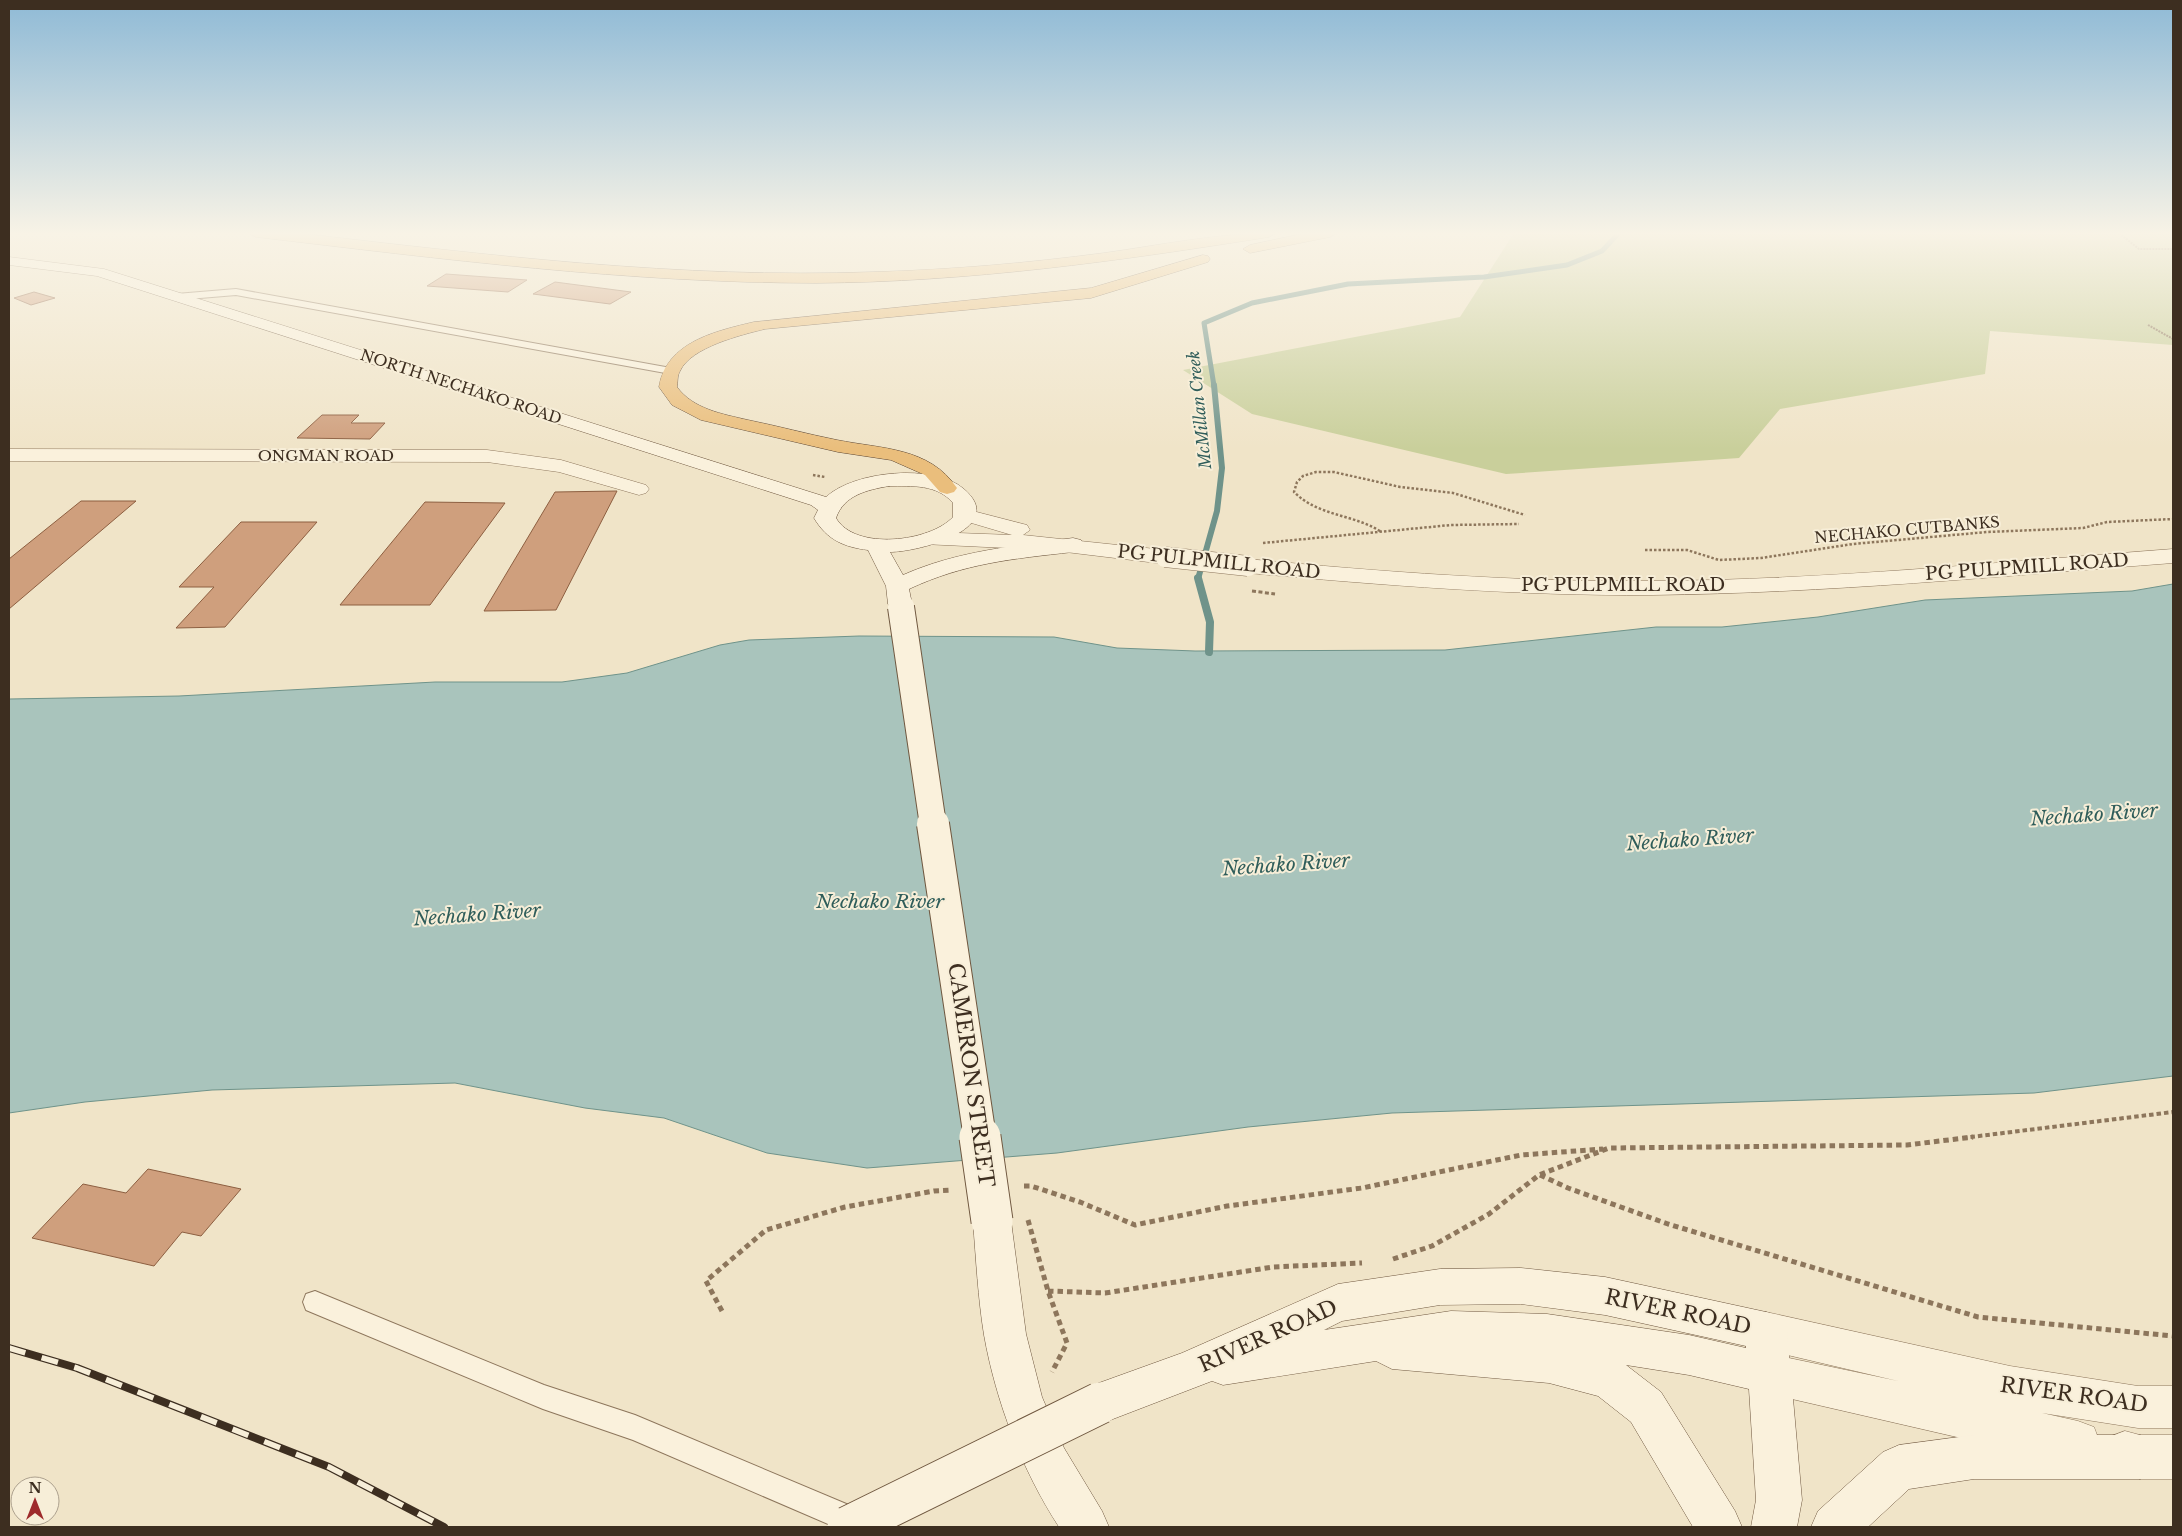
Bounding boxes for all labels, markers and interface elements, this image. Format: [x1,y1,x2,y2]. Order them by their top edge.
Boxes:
street label: NORTH NECHAKO ROAD [358,345,564,428]
water label: McMillan Creek [1183,350,1215,471]
street label: ONGMAN ROAD [258,446,394,465]
street label: NECHAKO CUTBANKS [1813,512,2001,547]
street label: PG PULPMILL ROAD [1116,540,1322,584]
street label: PG PULPMILL ROAD [1924,549,2130,585]
street label: PG PULPMILL ROAD [1521,574,1725,596]
water label: Nechako River [2028,798,2160,831]
water label: Nechako River [1624,823,1756,856]
water label: Nechako River [1220,848,1352,881]
water label: Nechako River [815,890,945,913]
water label: Nechako River [411,898,543,931]
street label: CAMERON STREET [942,961,1000,1189]
street label: RIVER ROAD [1602,1284,1754,1340]
street label: RIVER ROAD [1195,1294,1341,1378]
street label: RIVER ROAD [1998,1372,2150,1418]
north arrow [10,1476,60,1526]
text: N [28,1479,42,1497]

